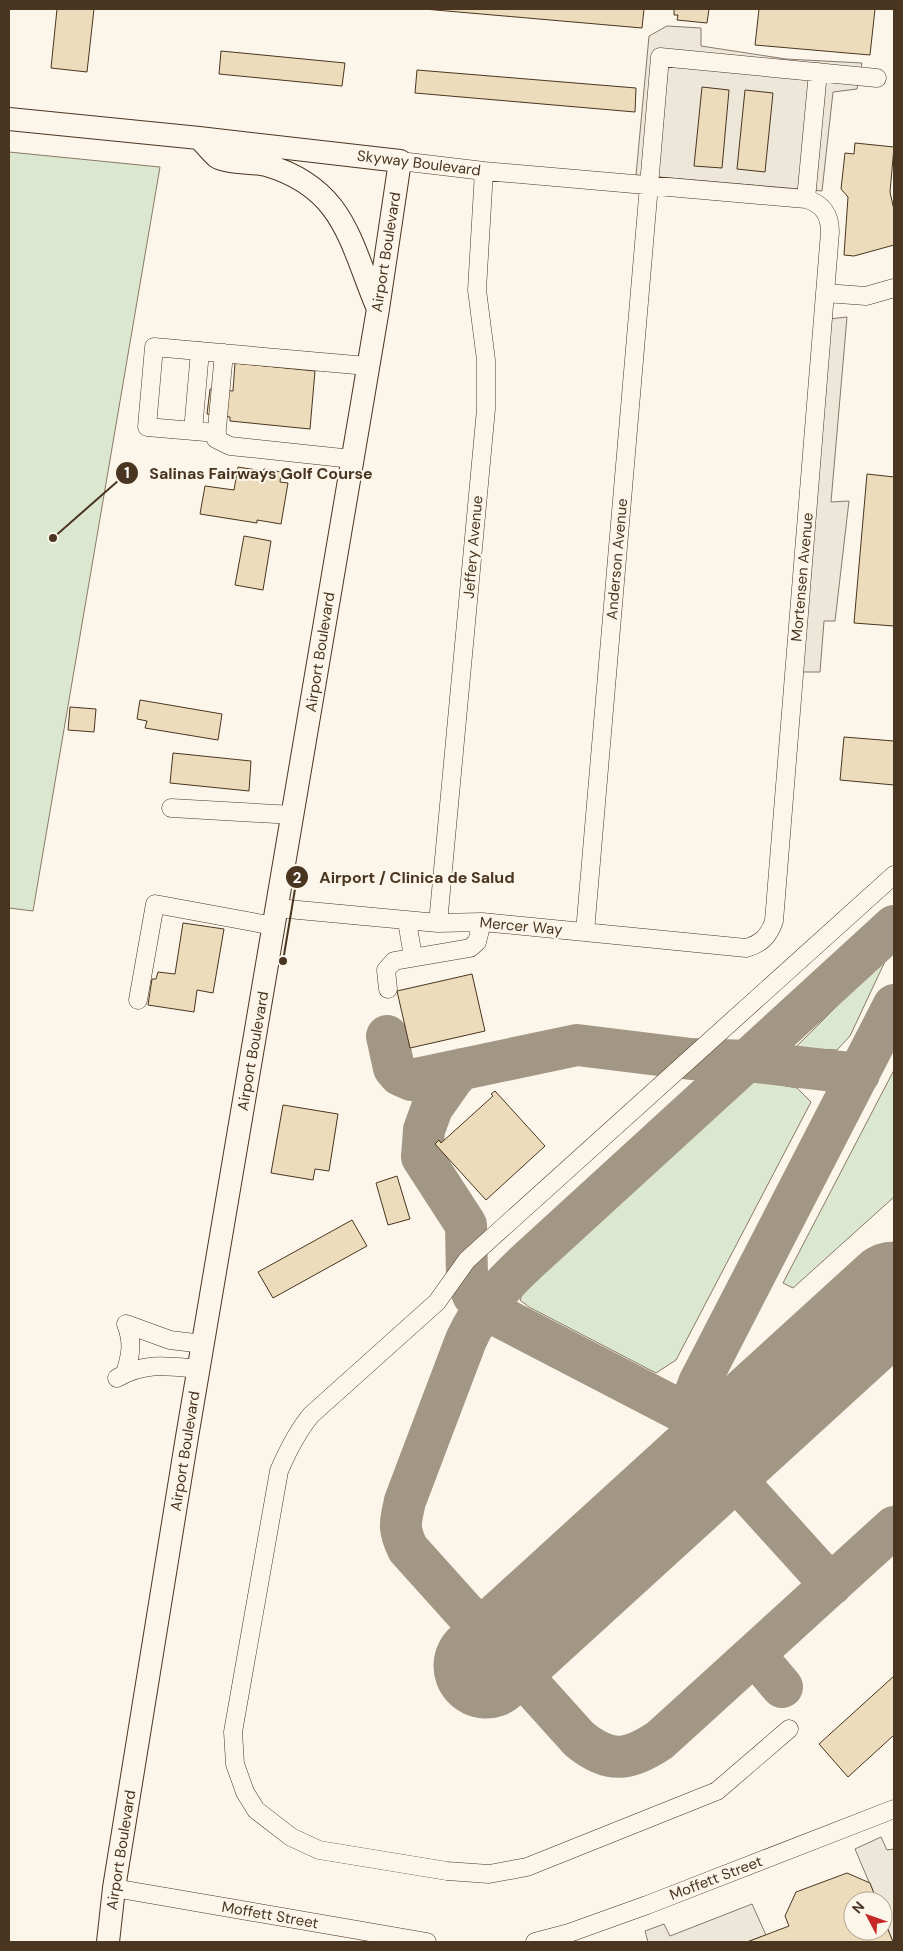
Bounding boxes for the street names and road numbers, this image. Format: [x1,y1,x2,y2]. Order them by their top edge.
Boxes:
street label: Skyway Boulevard [356,145,482,181]
street label: Airport Boulevard [367,191,405,313]
street label: Jeffery Avenue [459,495,487,599]
street label: Anderson Avenue [602,497,632,621]
street label: Mortensen Avenue [786,512,818,642]
street label: Airport Boulevard [301,591,339,713]
street label: Mercer Way [479,912,564,940]
street label: Airport Boulevard [233,990,273,1112]
street label: Airport Boulevard [166,1390,204,1512]
street label: Airport Boulevard [102,1789,140,1911]
street label: Moffett Street [667,1851,765,1905]
street label: Moffett Street [220,1897,320,1933]

